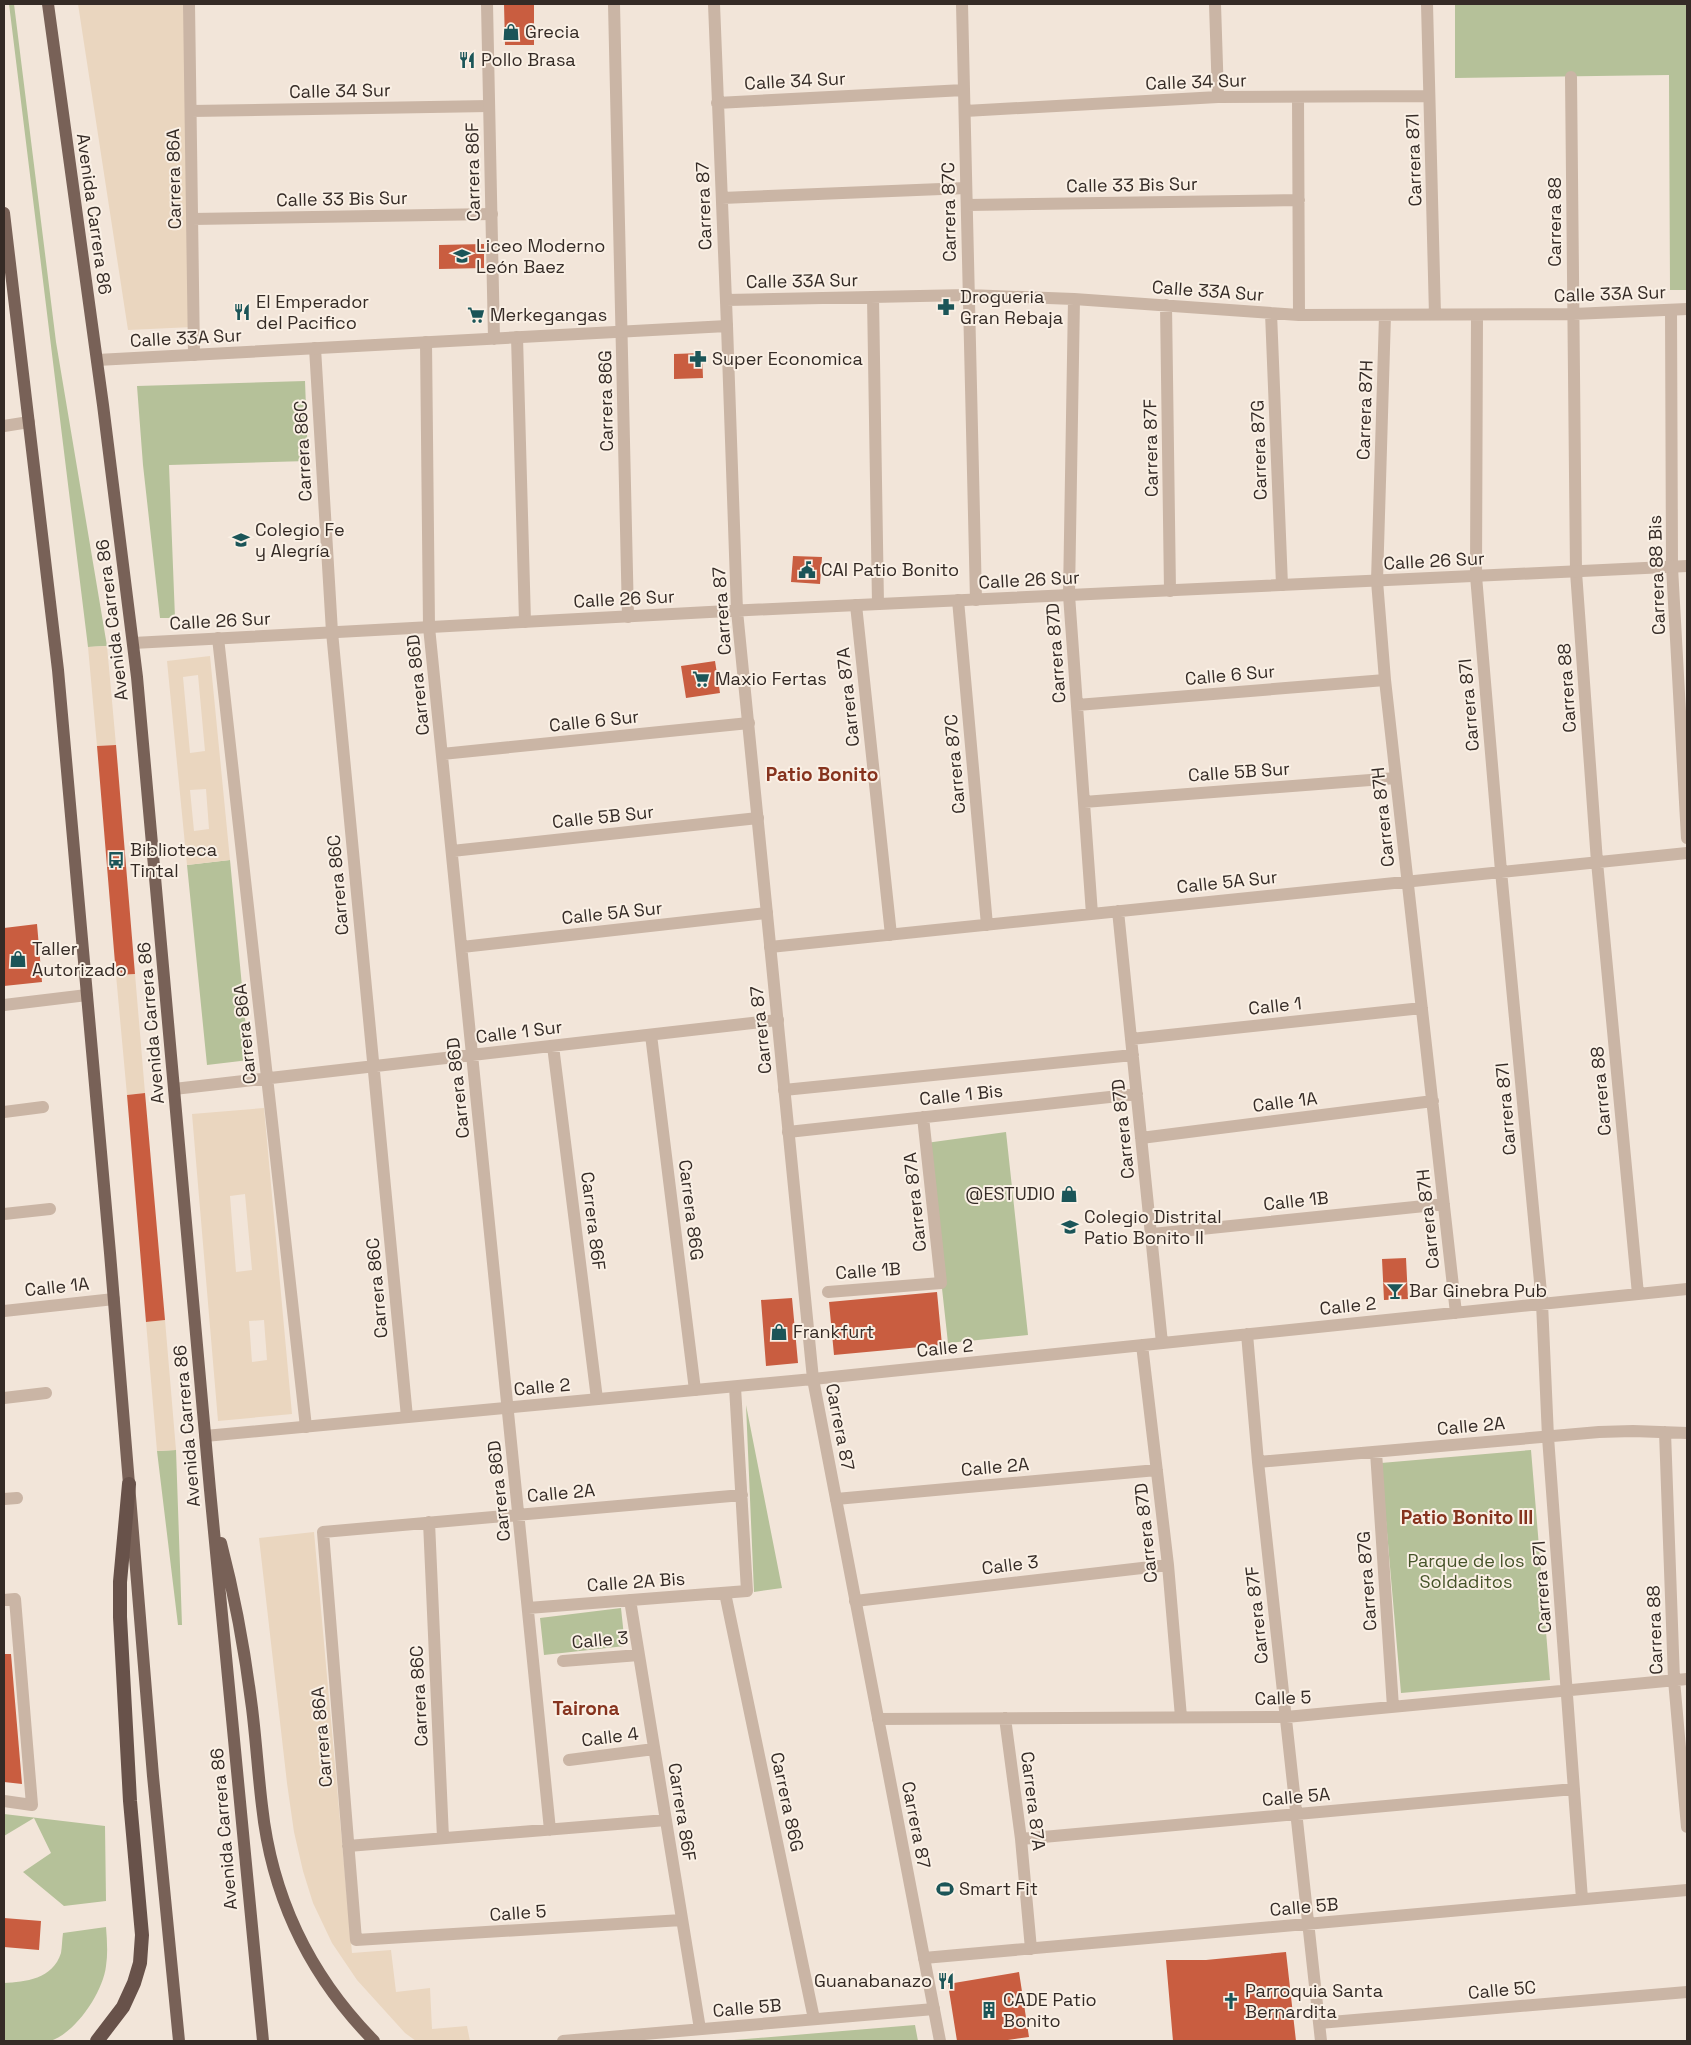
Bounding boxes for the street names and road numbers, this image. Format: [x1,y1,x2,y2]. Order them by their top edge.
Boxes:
street label: Calle 34 Sur [744,66,847,95]
street label: Calle 34 Sur [1145,68,1247,95]
street label: Calle 34 Sur [289,78,391,103]
street label: Carrera 87I [1400,113,1427,207]
street label: Carrera 86F [460,122,485,222]
street label: Carrera 86A [161,128,186,230]
street label: Avenida Carrera 86 [72,132,117,296]
street label: Carrera 87 [690,161,717,251]
street label: Carrera 87C [936,162,961,262]
street label: Calle 33 Bis Sur [1066,172,1198,197]
street label: Carrera 88 [1543,177,1566,267]
street label: Calle 33 Bis Sur [276,186,408,211]
street label: Calle 33A Sur [746,268,859,293]
street label: Calle 33A Sur [1151,275,1265,306]
street label: Calle 33A Sur [1553,280,1667,307]
street label: Calle 33A Sur [129,323,243,352]
street label: Carrera 86G [593,350,618,452]
street label: Carrera 87H [1351,359,1378,460]
street label: Carrera 87F [1138,398,1163,497]
street label: Carrera 87G [1245,399,1272,501]
street label: Carrera 86C [288,400,317,502]
street label: Carrera 88 Bis [1643,515,1670,635]
street label: Avenida Carrera 86 [90,538,133,702]
street label: Calle 26 Sur [1383,546,1485,575]
street label: Calle 26 Sur [978,565,1080,594]
street label: Carrera 87 [707,566,736,656]
street label: Calle 26 Sur [573,584,675,613]
street label: Carrera 87D [1041,602,1070,704]
street label: Calle 26 Sur [169,606,271,635]
street label: Carrera 86D [401,633,434,737]
street label: Carrera 88 [1552,642,1581,734]
street label: Carrera 87A [831,646,864,748]
street label: Carrera 87I [1453,658,1484,752]
street label: Calle 6 Sur [1184,659,1276,690]
street label: Calle 6 Sur [548,704,640,737]
street label: Carrera 87C [939,713,970,815]
street label: Calle 5B Sur [1187,756,1291,787]
street label: Carrera 87H [1366,766,1399,868]
street label: Calle 5B Sur [551,800,655,833]
street label: Carrera 86C [322,834,353,936]
street label: Calle 5A Sur [1175,865,1279,898]
street label: Calle 5A Sur [560,896,664,929]
street label: Avenida Carrera 86 [132,941,169,1105]
street label: Carrera 86A [228,983,261,1085]
street label: Carrera 87 [744,985,777,1075]
street label: Calle 1 [1247,991,1303,1020]
street label: Calle 1 Sur [474,1015,564,1048]
street label: Carrera 86D [441,1036,474,1140]
street label: Carrera 88 [1585,1045,1616,1137]
street label: Carrera 87I [1490,1062,1521,1156]
street label: Carrera 87D [1106,1078,1139,1180]
street label: Calle 1 Bis [918,1079,1004,1110]
street label: Calle 1A [1251,1086,1319,1117]
street label: Carrera 87A [898,1151,931,1253]
street label: Carrera 86G [674,1158,709,1262]
street label: Carrera 87H [1411,1168,1444,1270]
street label: Carrera 86F [576,1170,611,1272]
street label: Calle 1B [1262,1186,1330,1215]
street label: Carrera 86C [361,1237,392,1339]
street label: Calle 1B [835,1257,901,1284]
street label: Calle 1A [23,1272,90,1301]
street label: Calle 2 [1318,1291,1377,1320]
street label: Calle 2 [915,1333,974,1362]
street label: Avenida Carrera 86 [168,1344,205,1508]
street label: Calle 2 [513,1373,571,1400]
street label: Carrera 87 [821,1381,860,1473]
street label: Calle 2A [1436,1411,1506,1440]
street label: Carrera 86D [482,1439,515,1543]
street label: Calle 2A [960,1452,1030,1481]
street label: Calle 2A [526,1478,596,1507]
street label: Carrera 87D [1129,1482,1162,1584]
street label: Carrera 87G [1352,1530,1381,1632]
street label: Carrera 87I [1527,1540,1556,1634]
street label: Calle 3 [980,1550,1040,1579]
street label: Carrera 87F [1240,1565,1273,1665]
street label: Calle 2A Bis [586,1567,686,1596]
street label: Carrera 88 [1641,1585,1668,1675]
street label: Calle 3 [571,1626,629,1653]
street label: Carrera 86C [404,1645,433,1747]
street label: Calle 5 [1254,1685,1312,1710]
street label: Carrera 86A [306,1686,337,1788]
street label: Calle 4 [580,1722,640,1751]
street label: Avenida Carrera 86 [205,1747,242,1911]
street label: Carrera 86G [766,1750,809,1854]
street label: Carrera 87A [1016,1750,1051,1852]
street label: Carrera 86F [663,1761,702,1863]
street label: Carrera 87 [897,1779,936,1871]
street label: Calle 5A [1261,1782,1331,1811]
street label: Calle 5B [1269,1892,1339,1921]
street label: Calle 5 [489,1899,547,1926]
street label: Calle 5C [1467,1975,1537,2004]
street label: Calle 5B [712,1993,782,2022]

